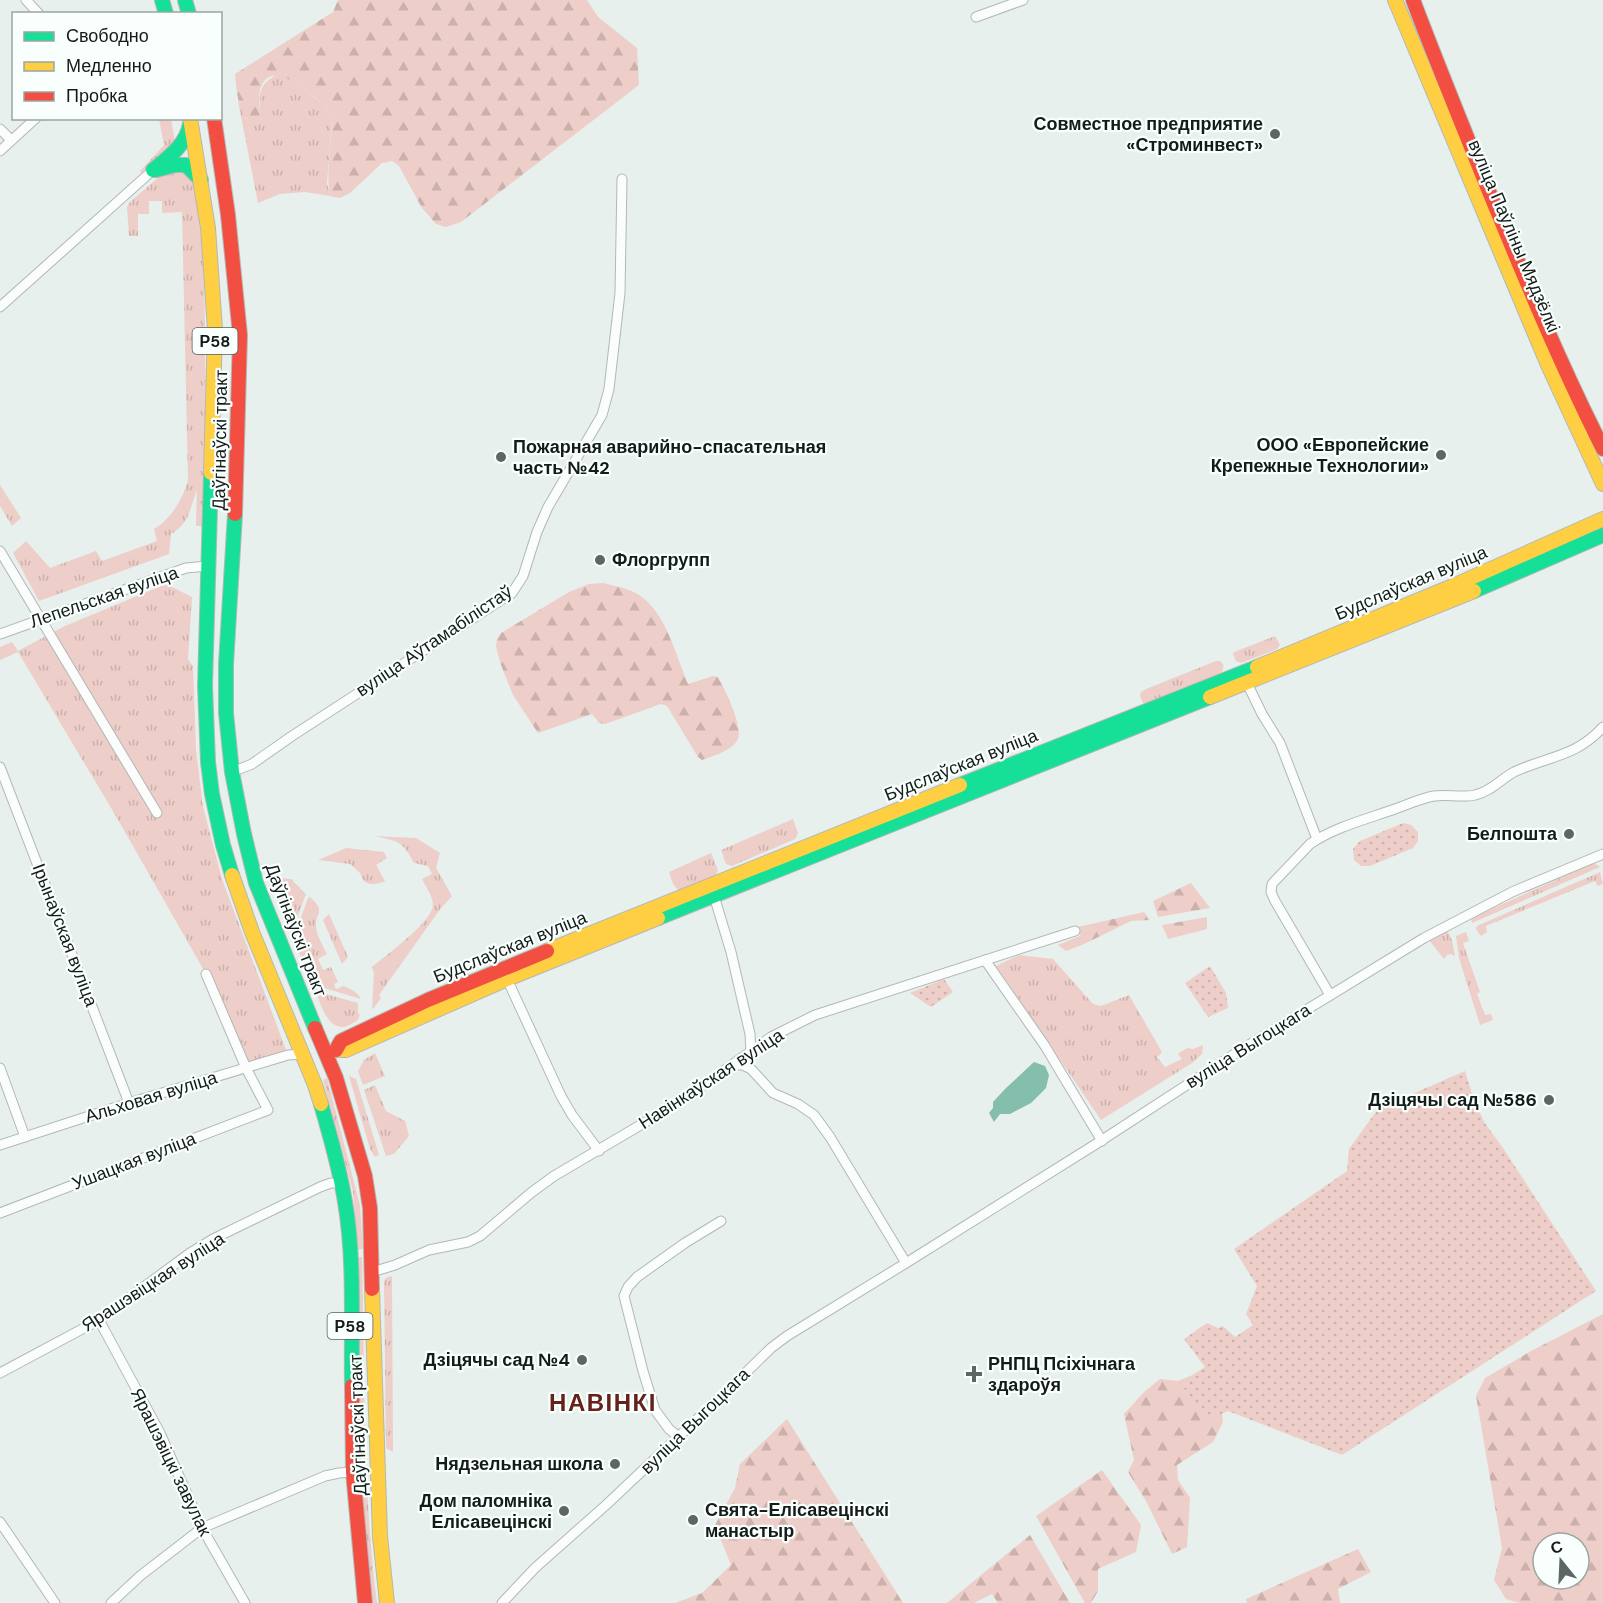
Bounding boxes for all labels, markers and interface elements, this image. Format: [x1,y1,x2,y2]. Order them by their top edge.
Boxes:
legend [12,12,222,120]
text: Свободно [66,24,149,48]
text: Медленно [66,54,152,78]
text: Пробка [66,84,129,108]
place label: Совместное предприятие «Строминвест» [1034,112,1263,157]
marker: Совместное предприятие «Строминвест» [1268,127,1282,141]
street label: вуліца Паўліны Мядзёлкі [1462,136,1566,336]
road number: Р58 [192,328,238,354]
street label: Даўгінаўскі тракт [207,369,233,511]
place label: ООО «Европейские Крепежные Технологии» [1211,433,1429,478]
place label: Пожарная аварийно-спасательная часть №42 [513,435,826,480]
marker: ООО «Европейские Крепежные Технологии» [1434,448,1448,462]
marker: Пожарная аварийно-спасательная часть №42 [494,450,508,464]
street label: Будслаўская вуліца [1331,540,1492,626]
place label: Флоргрупп [612,548,710,572]
marker: Флоргрупп [593,553,607,567]
street label: Лепельская вуліца [27,560,182,634]
street label: вуліца Аўтамабілістаў [351,580,517,702]
street label: Будслаўская вуліца [881,723,1042,807]
place label: Белпошта [1467,822,1558,846]
marker: Белпошта [1562,827,1576,841]
street label: Ірынаўская вуліца [27,860,104,1011]
street label: Даўгінаўскі тракт [260,860,332,1000]
street label: Будслаўская вуліца [430,905,591,989]
street label: вуліца Выгоцкага [1181,997,1316,1094]
street label: Навінкаўская вуліца [634,1023,789,1135]
street label: Альховая вуліца [82,1065,221,1129]
place label: Дзіцячы сад №586 [1368,1088,1537,1112]
marker: Дзіцячы сад №586 [1542,1093,1556,1107]
street label: Ушацкая вуліца [69,1126,200,1196]
street label: Ярашэвіцкая вуліца [77,1226,230,1337]
road number: Р58 [328,1313,372,1339]
place label: Дзіцячы сад №4 [423,1348,570,1372]
place label: РНПЦ Псіхічнага здароўя [988,1352,1136,1397]
marker: Дзіцячы сад №4 [575,1353,589,1367]
street label: Даўгінаўскі тракт [344,1354,372,1496]
street label: вуліца Выгоцкага [635,1362,756,1479]
marker: РНПЦ Псіхічнага здароўя [965,1365,983,1383]
street label: Ярашэвіцкі завулак [125,1384,217,1540]
district label: НАВІНКІ [549,1387,657,1418]
place label: Нядзельная школа [435,1452,604,1476]
marker: Нядзельная школа [608,1457,622,1471]
place label: Дом паломніка Елісавецінскі [420,1489,553,1534]
place label: Свята-Елісавецінскі манастыр [705,1498,889,1543]
marker: Дом паломніка Елісавецінскі [557,1504,571,1518]
marker: Свята-Елісавецінскі манастыр [686,1513,700,1527]
north arrow [1531,1531,1591,1591]
text: С [1548,1535,1566,1559]

